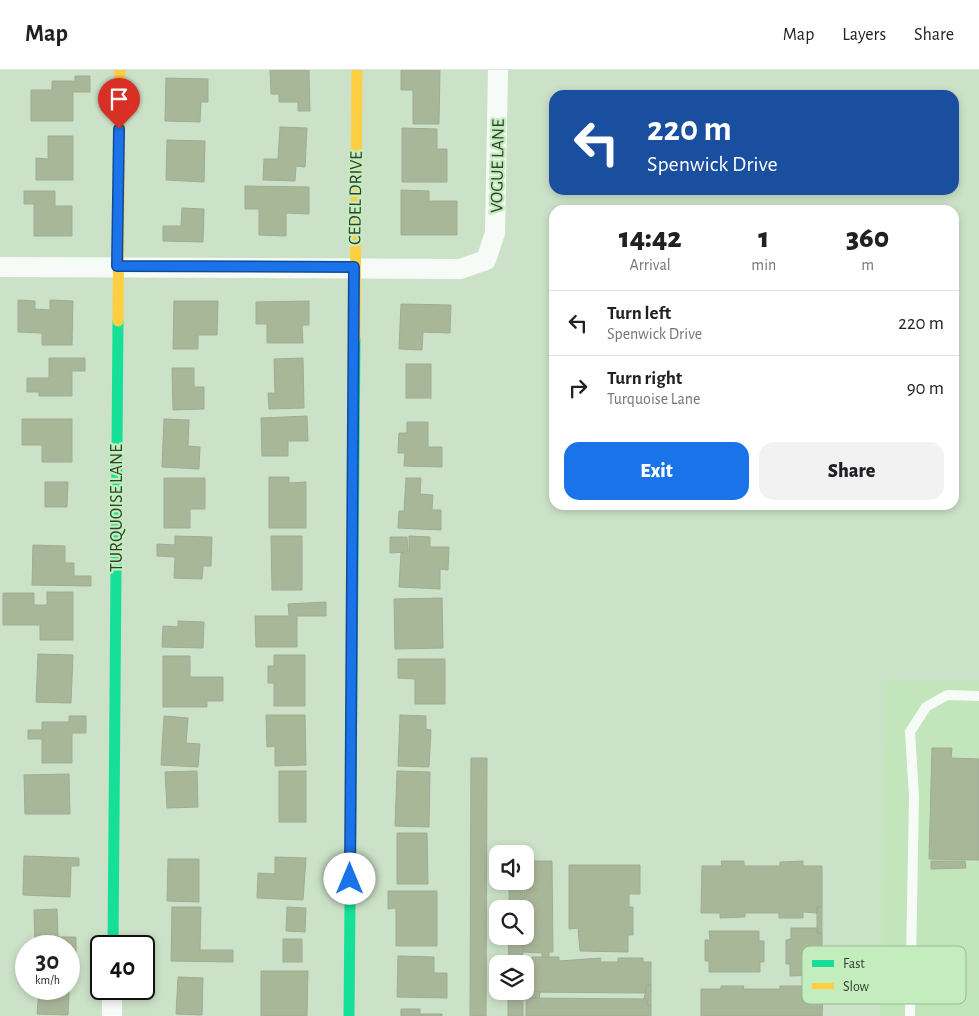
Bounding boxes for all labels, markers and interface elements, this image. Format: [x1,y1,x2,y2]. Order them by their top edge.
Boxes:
text: Map [25,22,68,46]
text: Map [783,26,814,44]
text: Layers [842,26,886,44]
text: Share [914,26,954,44]
pin [98,78,140,129]
icon: arrive [105,85,133,113]
icon: left [564,110,629,175]
text: 220 m [647,112,732,147]
street label: VOGUE LANE [488,119,508,213]
street label: CEDEL DRIVE [346,151,366,245]
text: Spenwick Drive [647,153,778,175]
text: 14:42 [619,223,682,253]
text: 1 [758,223,769,253]
text: 360 [846,223,889,253]
text: Arrival [630,257,671,273]
text: min [751,257,776,273]
text: m [861,257,874,273]
text: Turn left [607,304,671,323]
icon: left [564,309,592,337]
text: 220 m [898,314,944,333]
text: Spenwick Drive [607,326,702,342]
text: Turn right [607,369,682,388]
icon: right [564,374,592,402]
text: 90 m [907,379,944,398]
text: Turquoise Lane [607,391,700,407]
button: Exit [564,442,749,500]
button: Share [759,442,944,500]
street label: TURQUOISE LANE [108,444,126,572]
map controls [489,845,534,1000]
button: sound [489,845,534,890]
position arrow [323,852,375,904]
button: search [489,900,534,945]
speed limit sign: 40 [90,935,155,1000]
legend [802,946,966,1004]
text: 30 [36,949,59,974]
button: layers [489,955,534,1000]
text: Fast [843,957,865,971]
text: km/h [35,974,60,986]
text: Slow [843,980,870,994]

